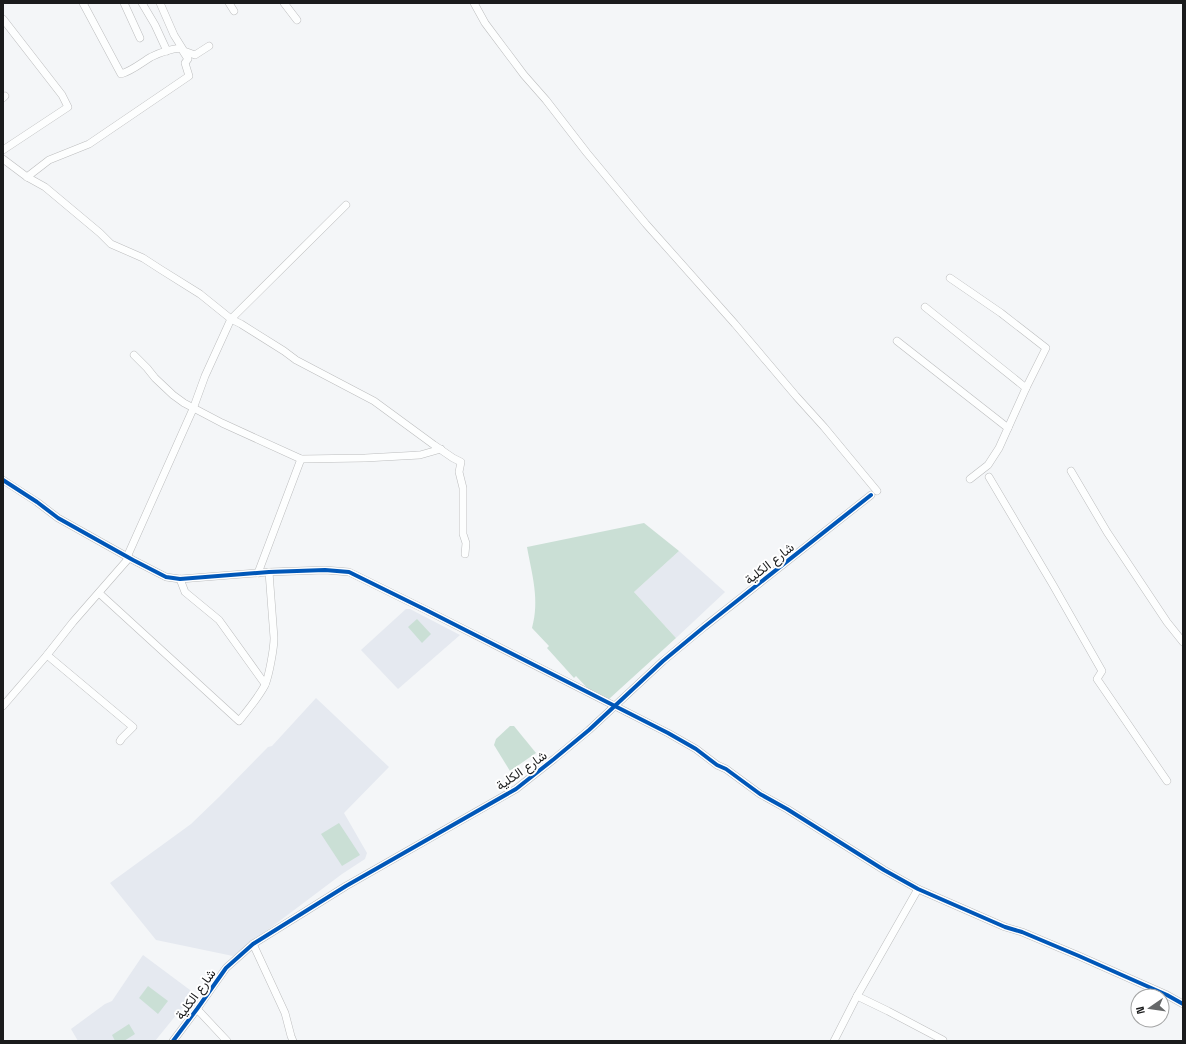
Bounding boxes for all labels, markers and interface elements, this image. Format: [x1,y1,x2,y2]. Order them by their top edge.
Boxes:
street label: شارع الكلية [741,539,798,589]
street label: شارع الكلية [492,747,551,795]
street label: شارع الكلية [171,966,220,1024]
north arrow [1130,988,1170,1028]
text: N [1133,1005,1148,1015]

